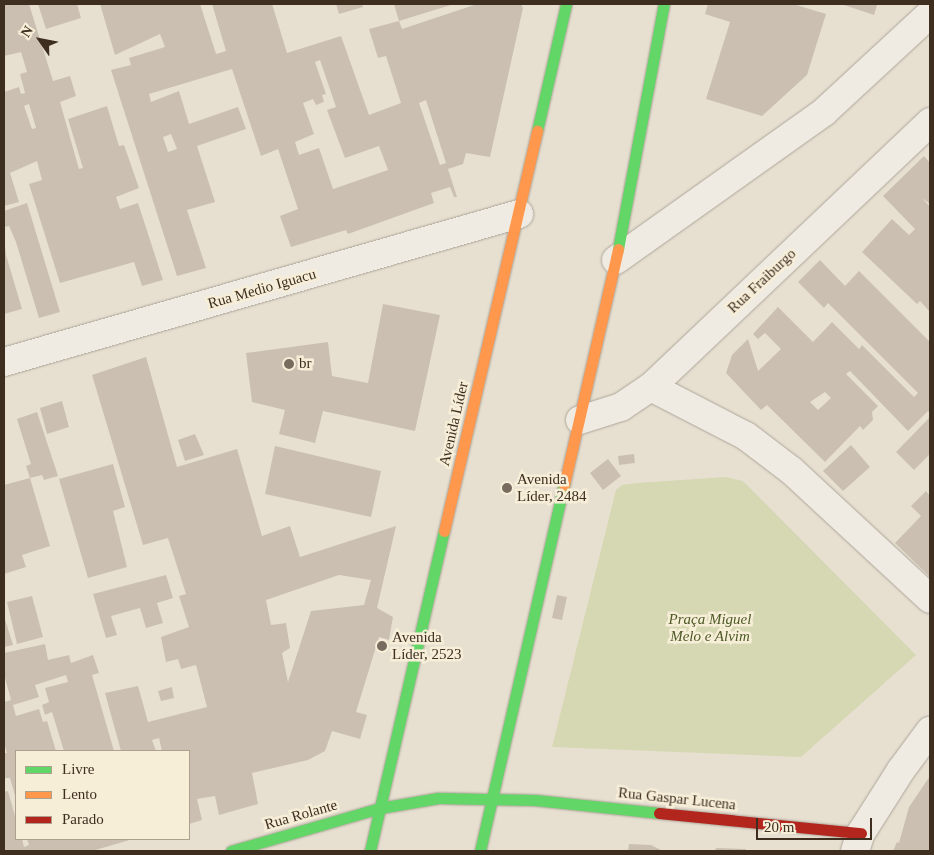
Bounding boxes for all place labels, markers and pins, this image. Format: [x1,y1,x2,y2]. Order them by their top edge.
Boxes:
place label: br [299,355,311,373]
marker: br [283,358,295,370]
place label: Avenida Líder, 2484 [517,470,586,505]
marker: Avenida Líder, 2484 [501,482,513,494]
place label: Avenida Líder, 2523 [392,628,461,663]
marker: Avenida Líder, 2523 [376,640,388,652]

